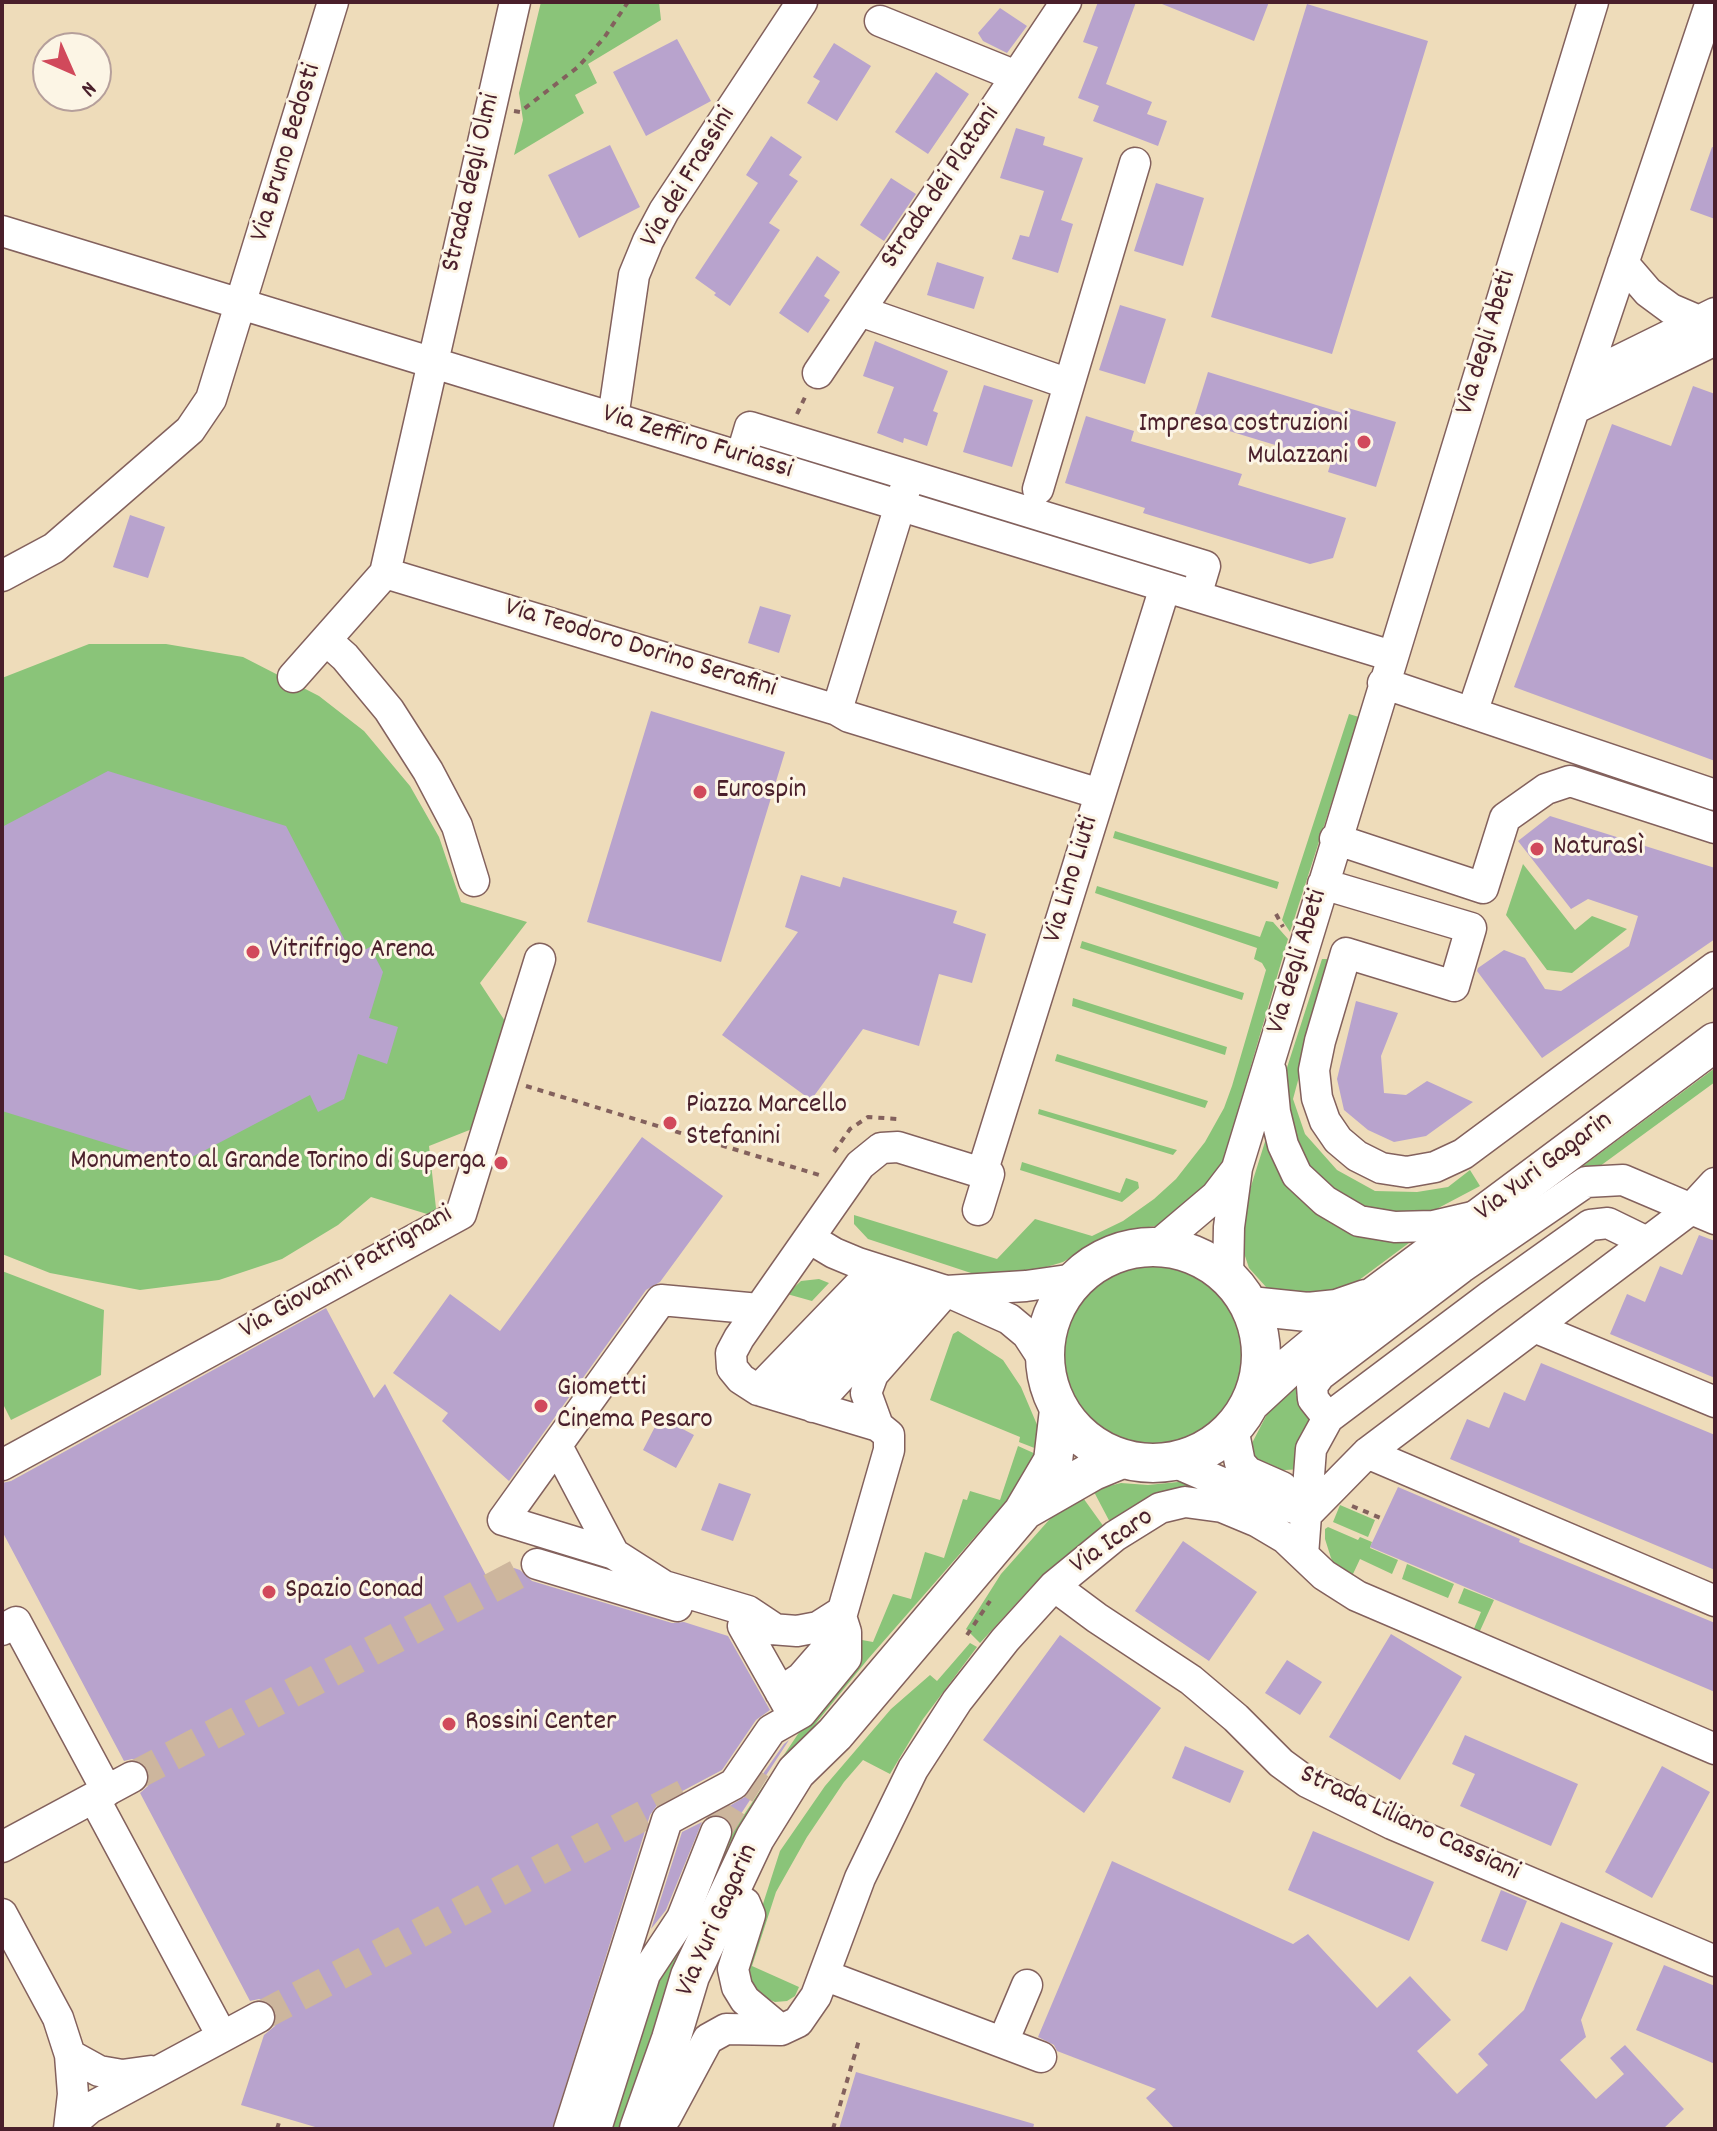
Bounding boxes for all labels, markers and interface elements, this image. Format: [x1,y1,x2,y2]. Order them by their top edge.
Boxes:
north arrow [32,32,112,112]
street label: Via Bruno Bedosti [245,60,331,246]
text: N [73,73,103,103]
street label: Strada degli Olmi [436,91,510,275]
street label: Strada dei Platani [875,100,1009,276]
street label: Via dei Frassini [635,102,745,254]
street label: Via degli Abeti [1450,267,1526,419]
street label: Via Zeffiro Furiassi [598,399,796,489]
place label: Impresa costruzioni Mulazzani [1139,409,1348,475]
marker: Impresa costruzioni Mulazzani [1355,433,1373,451]
street label: Via Teodoro Dorino Serafini [500,593,780,707]
place label: Eurospin [716,775,806,809]
marker: Eurospin [691,783,709,801]
street label: Via Lino Liuti [1038,813,1108,947]
place label: NaturaSì [1553,832,1643,866]
marker: NaturaSì [1528,840,1546,858]
street label: Via degli Abeti [1261,886,1337,1038]
place label: Vitrifrigo Arena [269,935,434,969]
marker: Vitrifrigo Arena [244,943,262,961]
place label: Piazza Marcello Stefanini [686,1090,847,1156]
street label: Via Yuri Gagarin [1470,1105,1620,1231]
marker: Piazza Marcello Stefanini [661,1114,679,1132]
place label: Monumento al Grande Torino di Superga [70,1146,485,1180]
marker: Monumento al Grande Torino di Superga [492,1154,510,1172]
street label: Via Giovanni Patrignani [235,1199,459,1349]
place label: Giometti Cinema Pesaro [557,1373,713,1439]
marker: Giometti Cinema Pesaro [532,1397,550,1415]
street label: Via Icaro [1065,1502,1161,1584]
place label: Spazio Conad [285,1575,424,1609]
marker: Spazio Conad [260,1583,278,1601]
place label: Rossini Center [465,1707,616,1741]
marker: Rossini Center [440,1715,458,1733]
street label: Strada Liliano Cassiani [1294,1759,1524,1891]
street label: Via Yuri Gagarin [670,1839,768,2003]

